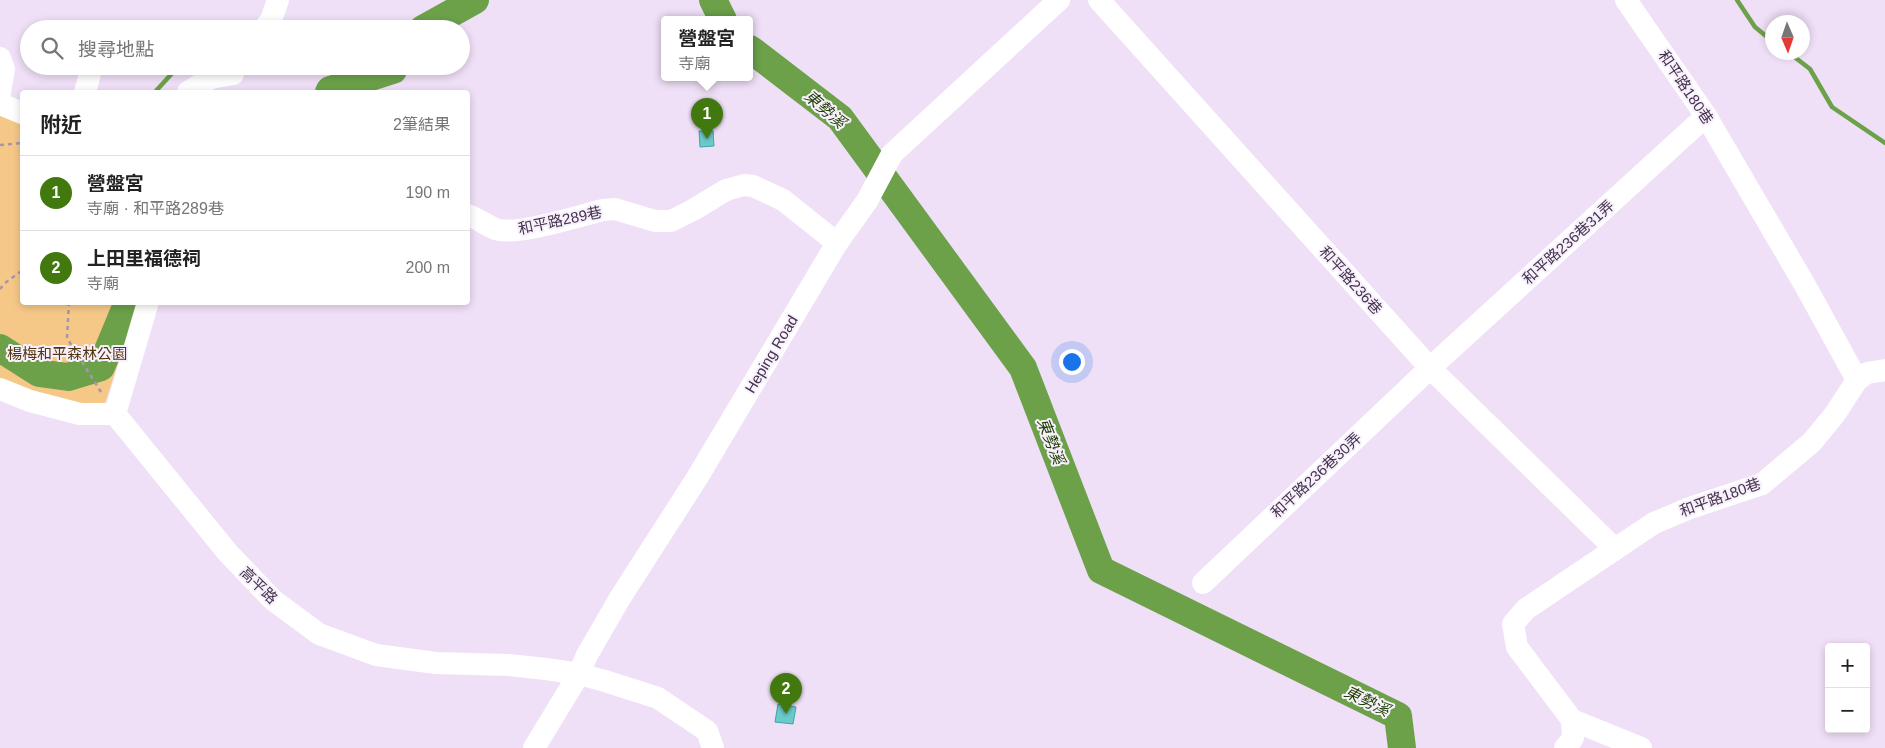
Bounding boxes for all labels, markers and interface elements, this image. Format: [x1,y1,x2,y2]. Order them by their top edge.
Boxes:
north arrow [1765,15,1810,60]
popup [661,16,753,81]
search box [20,20,470,75]
text: 營盤宮 [678,28,736,49]
icon: search [38,34,66,62]
text: 搜尋地點 [78,39,154,60]
street label: 和平路180巷 [1655,47,1717,127]
text: 寺廟 [678,55,711,72]
water label: 東勢溪 [801,87,850,132]
pin: 1 [691,98,723,139]
text: 附近 [40,113,82,136]
text: 2筆結果 [393,116,450,133]
text: 營盤宮 [87,173,144,194]
text: 1 [52,184,60,201]
text: 190 m [406,184,450,201]
street label: 和平路236巷31弄 [1519,197,1617,287]
text: 寺廟 · 和平路289巷 [87,200,224,217]
street label: 和平路289巷 [517,203,603,237]
street label: 和平路236巷 [1316,243,1386,317]
text: 上田里福德祠 [87,248,201,269]
text: 2 [52,259,60,276]
text: 200 m [406,259,450,276]
text: 寺廟 [87,275,119,292]
street label: Heping Road [741,312,801,396]
park label: 楊梅和平森林公園 [7,345,127,362]
your location [1059,349,1085,375]
water label: 東勢溪 [1034,416,1068,468]
street label: 和平路236巷30弄 [1268,429,1364,521]
street label: 和平路180巷 [1677,474,1763,520]
street label: 高平路 [237,563,281,607]
map controls [1825,643,1870,733]
button: + [1825,643,1870,688]
pin: 2 [770,673,802,714]
water label: 東勢溪 [1342,683,1394,720]
button: − [1825,688,1870,733]

